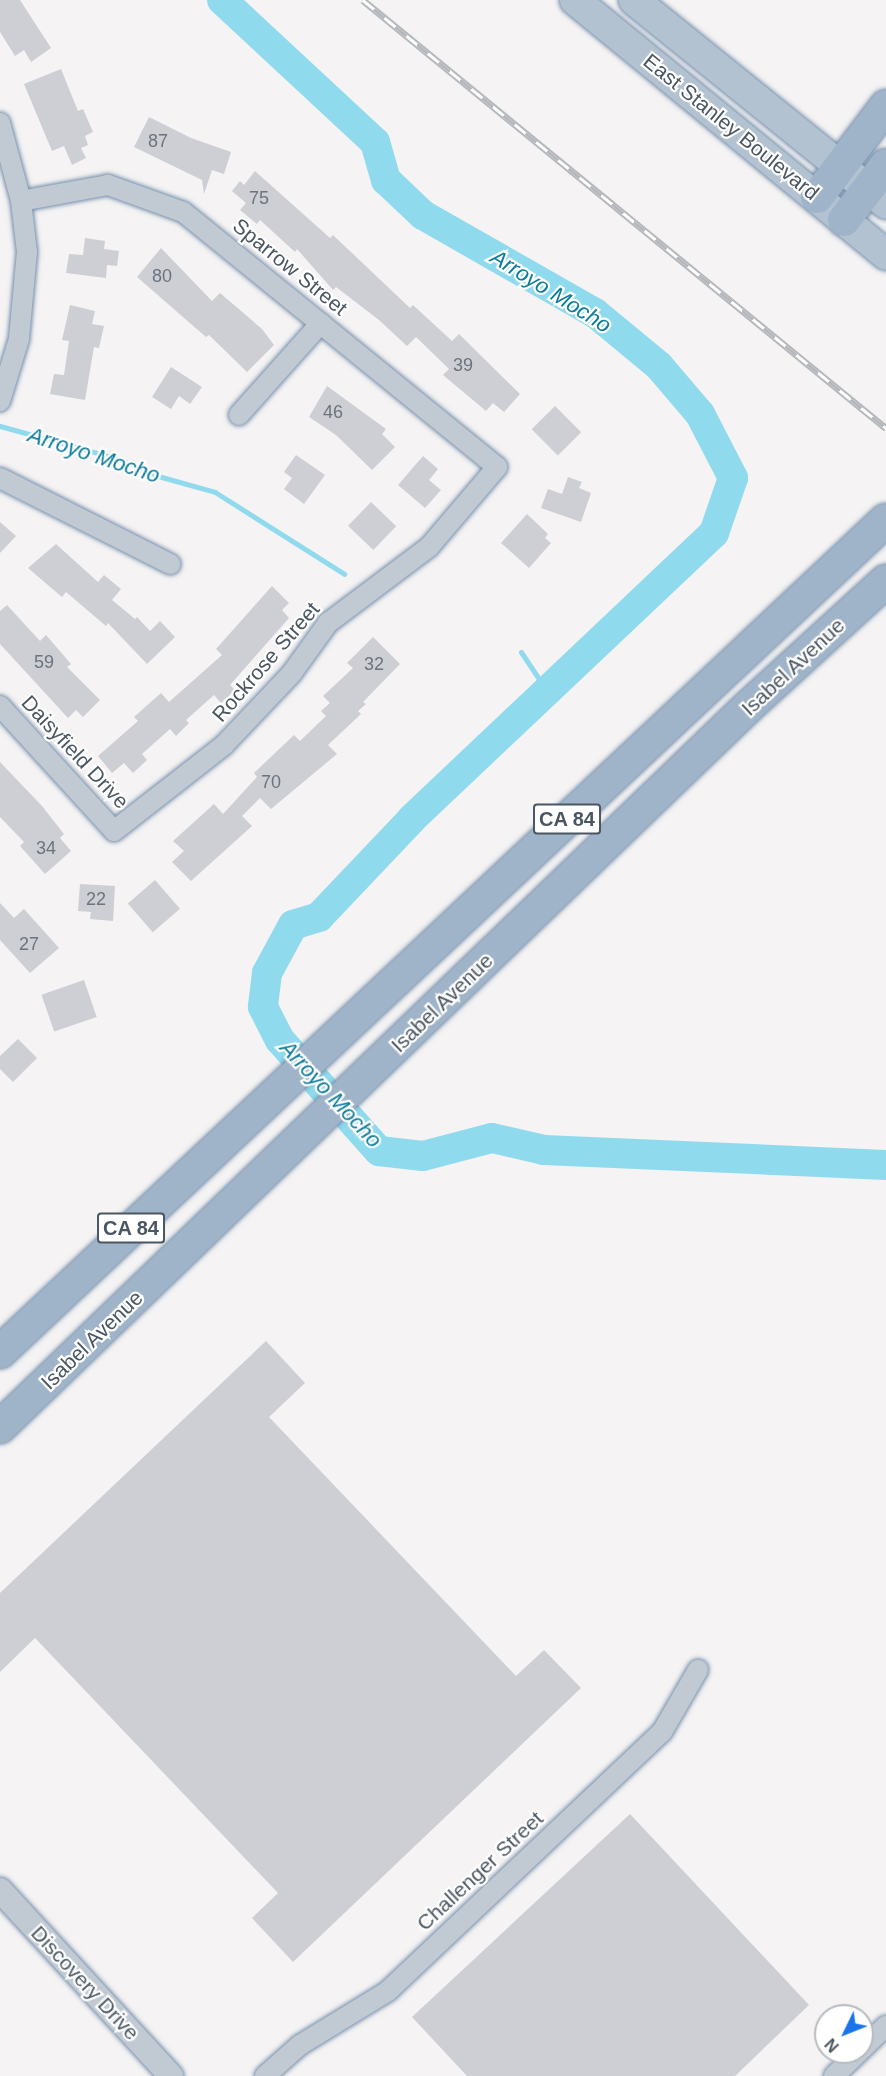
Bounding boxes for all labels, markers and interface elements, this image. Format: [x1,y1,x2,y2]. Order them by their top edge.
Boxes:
street label: East Stanley Boulevard [638,49,824,205]
house number: 87 [148,130,168,152]
house number: 75 [249,187,269,209]
street label: Sparrow Street [228,213,352,321]
water label: Arroyo Mocho [486,244,616,338]
house number: 80 [152,265,172,287]
house number: 39 [453,354,473,376]
house number: 46 [323,401,343,423]
water label: Arroyo Mocho [25,421,163,489]
street label: Rockrose Street [207,597,325,727]
street label: Isabel Avenue [736,613,850,721]
house number: 59 [34,651,54,673]
house number: 32 [364,653,384,675]
street label: Daisyfield Drive [16,690,134,814]
house number: 70 [261,771,281,793]
road number: CA 84 [532,802,602,836]
house number: 34 [36,837,56,859]
house number: 22 [86,888,106,910]
house number: 27 [19,933,39,955]
street label: Isabel Avenue [386,948,498,1058]
water label: Arroyo Mocho [275,1035,387,1153]
road number: CA 84 [96,1211,166,1245]
street label: Isabel Avenue [36,1285,148,1395]
street label: Challenger Street [412,1806,548,1936]
street label: Discovery Drive [26,1921,144,2045]
north arrow [814,2004,874,2064]
text: N [822,2035,842,2055]

